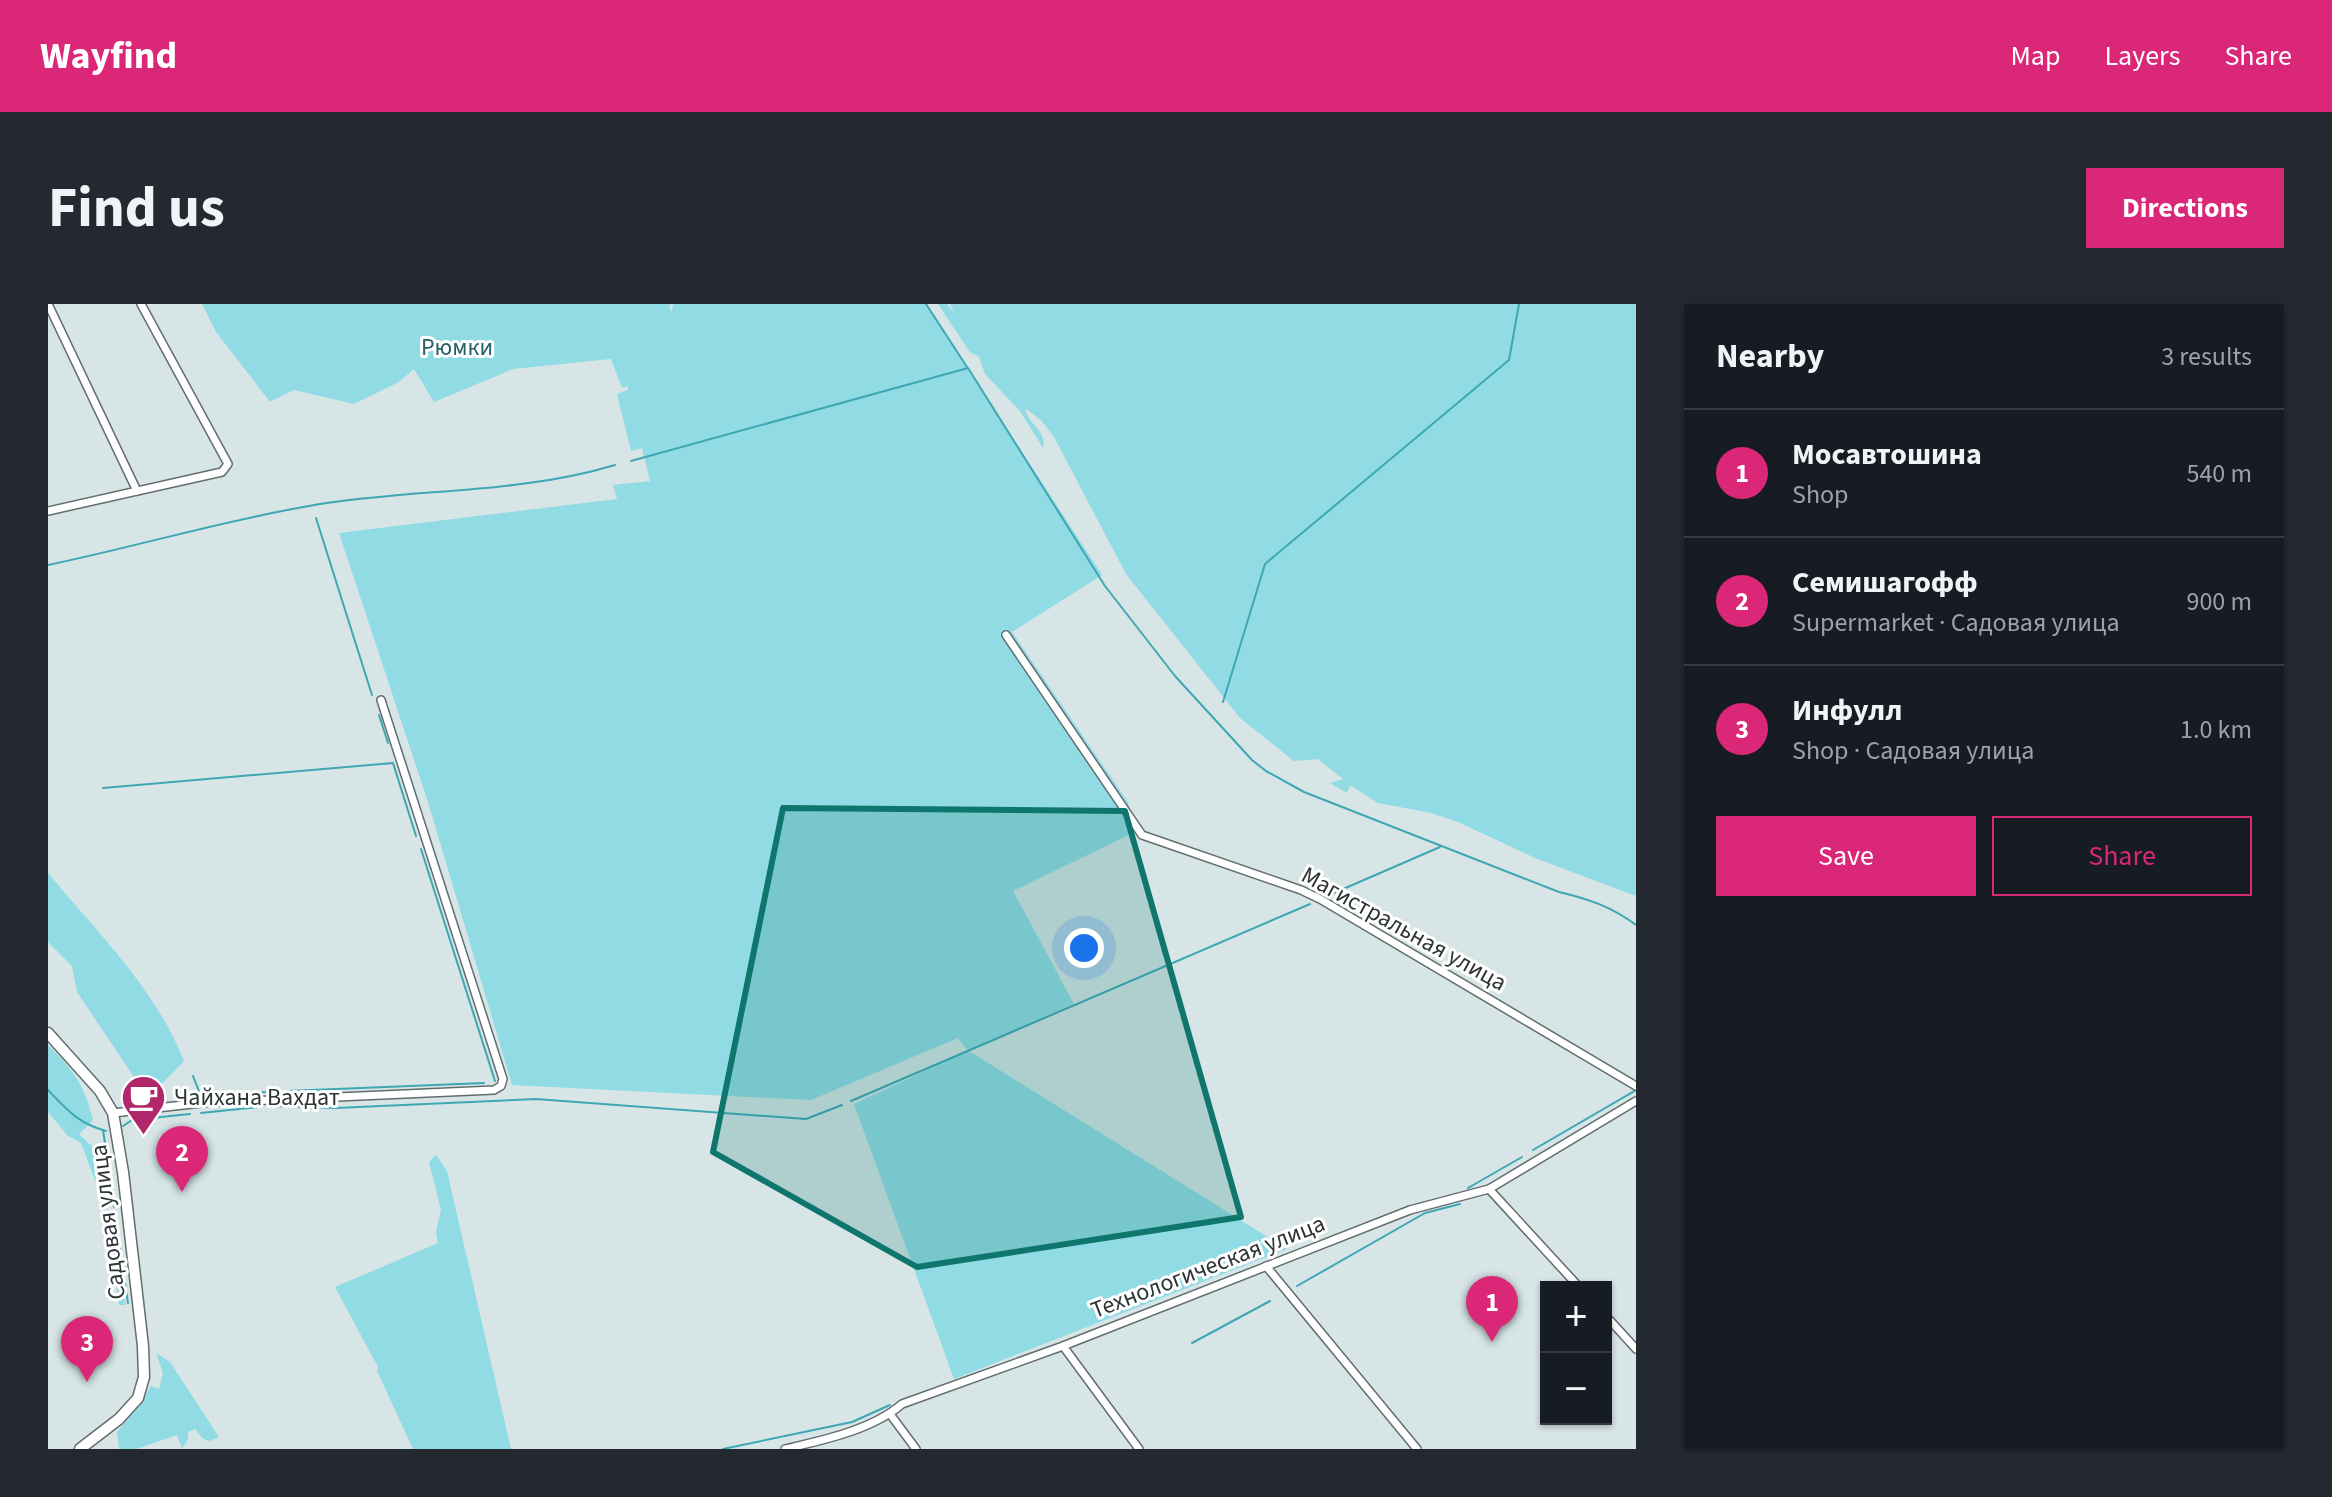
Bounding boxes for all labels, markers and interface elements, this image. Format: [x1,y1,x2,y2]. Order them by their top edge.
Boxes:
text: Wayfind [40,29,177,83]
text: Map [2010,36,2060,76]
text: Layers [2104,36,2180,76]
text: Share [2224,36,2292,76]
button: Directions [2086,168,2284,248]
text: Find us [48,169,225,248]
park label: Рюмки [421,330,493,365]
text: Nearby [1716,332,1824,381]
text: 3 results [2161,338,2252,375]
text: Мосавтошина [1792,433,1982,476]
text: 1 [1735,455,1749,492]
text: 540 m [2186,455,2252,492]
text: Shop [1792,476,1849,513]
text: Семишагофф [1792,561,1978,604]
text: 2 [1735,583,1749,620]
text: 900 m [2186,583,2252,620]
text: Supermarket · Садовая улица [1792,604,2120,641]
text: Инфулл [1792,689,1902,732]
text: 3 [1735,711,1749,748]
text: 1.0 km [2180,711,2252,748]
text: Shop · Садовая улица [1792,732,2034,769]
button: Save [1716,816,1976,896]
button: Share [1992,816,2252,896]
street label: Магистральная улица [1295,858,1513,1000]
your location [1064,928,1104,968]
cafe icon: Чайхана Вахдат [119,1073,167,1136]
place label: Чайхана Вахдат [174,1080,340,1115]
pin: 2 [156,1126,208,1192]
street label: Садовая улица [81,1142,135,1302]
street label: Технологическая улица [1086,1206,1330,1328]
pin: 1 [1466,1276,1518,1342]
map controls [1540,1281,1612,1425]
button: + [1540,1281,1612,1353]
pin: 3 [61,1316,113,1382]
button: − [1540,1353,1612,1425]

